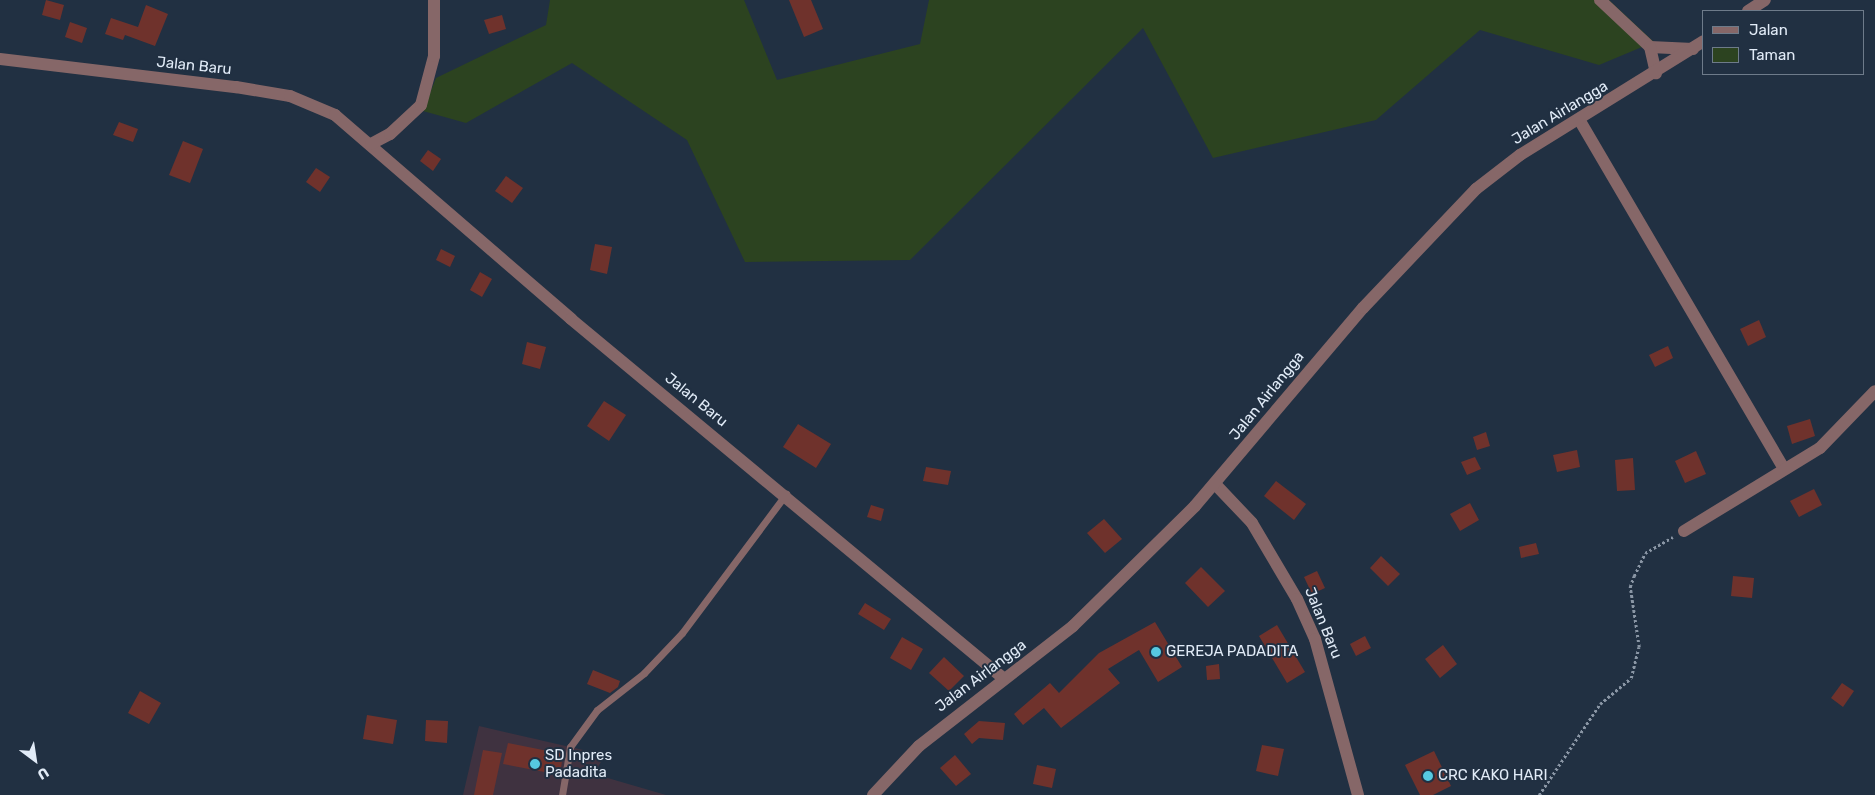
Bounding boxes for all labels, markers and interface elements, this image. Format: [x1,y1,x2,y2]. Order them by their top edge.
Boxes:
legend [1702,10,1865,75]
text: Jalan [1749,21,1788,39]
text: Taman [1749,46,1795,64]
street label: Jalan Baru [156,53,232,79]
street label: Jalan Airlangga [1509,77,1611,149]
street label: Jalan Airlangga [1226,348,1308,444]
street label: Jalan Baru [661,369,731,431]
street label: Jalan Baru [1301,585,1345,661]
street label: Jalan Airlangga [932,636,1030,716]
place label: GEREJA PADADITA [1166,643,1299,661]
marker: GEREJA PADADITA [1150,646,1162,658]
north arrow [10,735,60,785]
place label: SD Inpres Padadita [545,746,612,781]
marker: SD Inpres Padadita [529,758,541,770]
text: U [34,763,52,783]
place label: CRC KAKO HARI [1438,767,1548,785]
marker: CRC KAKO HARI [1422,770,1434,782]

